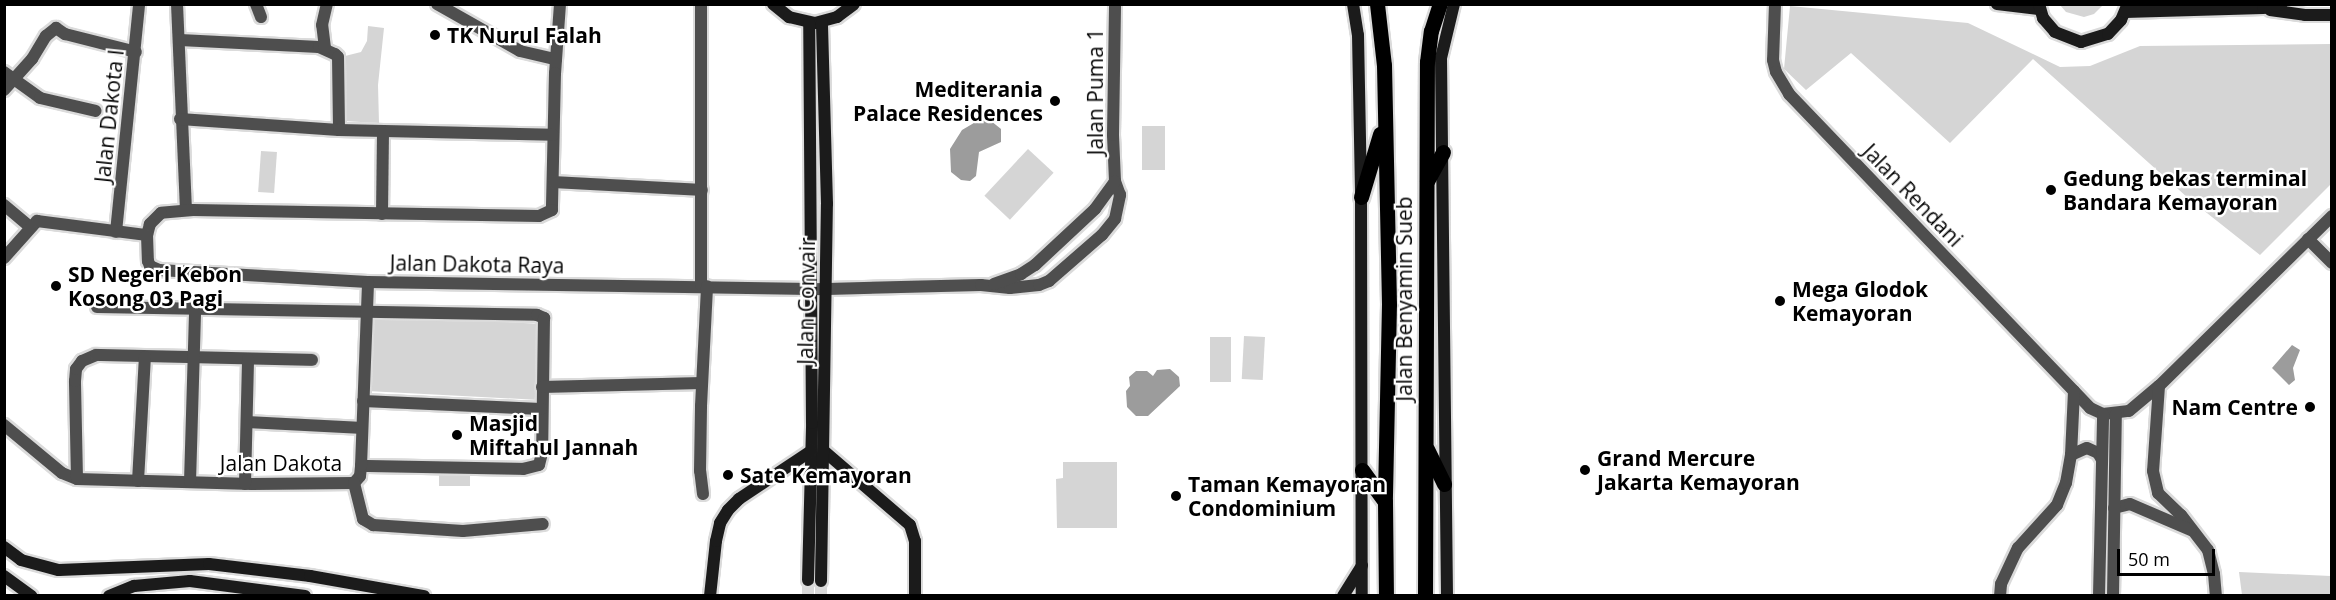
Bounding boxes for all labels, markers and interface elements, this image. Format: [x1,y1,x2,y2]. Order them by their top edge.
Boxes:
place label: TK Nurul Falah [447,22,602,48]
marker: TK Nurul Falah [428,28,442,42]
street label: Jalan Puma 1 [1082,29,1108,155]
street label: Jalan Dakota I [89,48,129,184]
place label: Mediterania Palace Residences [853,76,1043,126]
marker: Mediterania Palace Residences [1048,94,1062,108]
street label: Jalan Rendani [1858,138,1968,252]
place label: Gedung bekas terminal Bandara Kemayoran [2063,165,2307,215]
marker: Gedung bekas terminal Bandara Kemayoran [2044,183,2058,197]
street label: Jalan Benyamin Sueb [1391,196,1417,402]
street label: Jalan Convair [792,237,820,365]
street label: Jalan Dakota Raya [389,250,565,278]
place label: SD Negeri Kebon Kosong 03 Pagi [68,261,242,311]
place label: Mega Glodok Kemayoran [1792,276,1928,326]
marker: SD Negeri Kebon Kosong 03 Pagi [49,279,63,293]
marker: Mega Glodok Kemayoran [1773,294,1787,308]
place label: Nam Centre [2172,394,2298,420]
marker: Nam Centre [2303,400,2317,414]
place label: Masjid Miftahul Jannah [469,410,638,460]
marker: Masjid Miftahul Jannah [450,428,464,442]
place label: Grand Mercure Jakarta Kemayoran [1597,445,1800,495]
street label: Jalan Dakota [220,450,342,476]
place label: Sate Kemayoran [740,462,912,488]
marker: Grand Mercure Jakarta Kemayoran [1578,463,1592,477]
marker: Sate Kemayoran [721,468,735,482]
place label: Taman Kemayoran Condominium [1188,471,1386,521]
marker: Taman Kemayoran Condominium [1169,489,1183,503]
scale bar [2120,537,2218,575]
text: 50 m [2128,547,2170,571]

